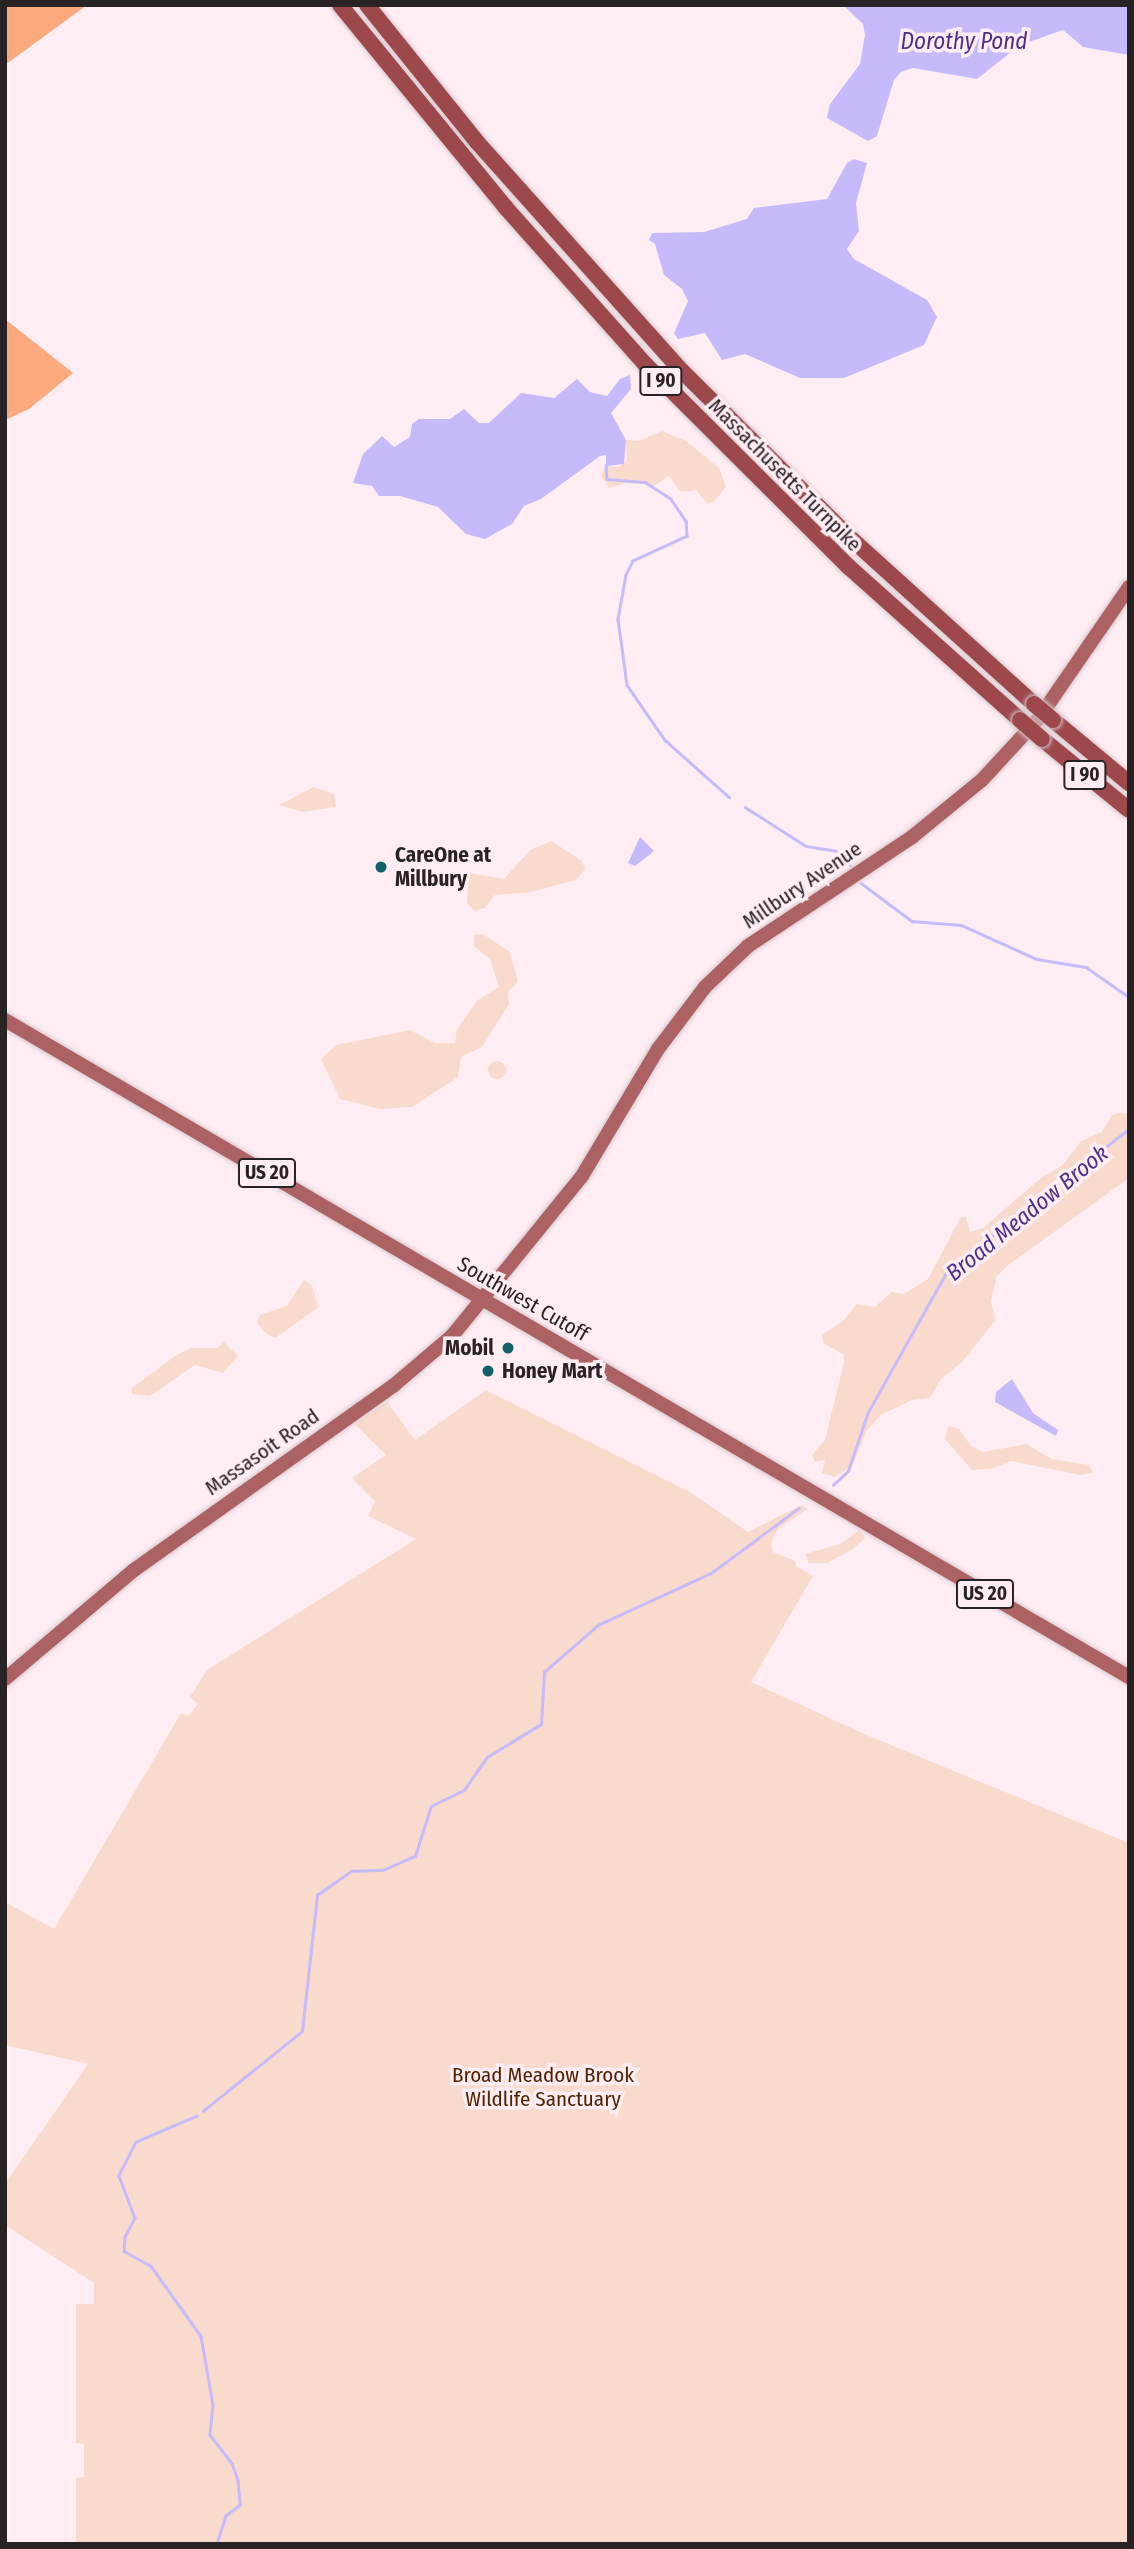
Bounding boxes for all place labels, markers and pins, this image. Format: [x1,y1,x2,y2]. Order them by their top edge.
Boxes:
place label: CareOne at Millbury [395,842,491,892]
marker: CareOne at Millbury [373,859,389,875]
place label: Mobil [445,1335,494,1361]
marker: Mobil [500,1340,516,1356]
place label: Honey Mart [502,1358,602,1384]
marker: Honey Mart [480,1363,496,1379]

